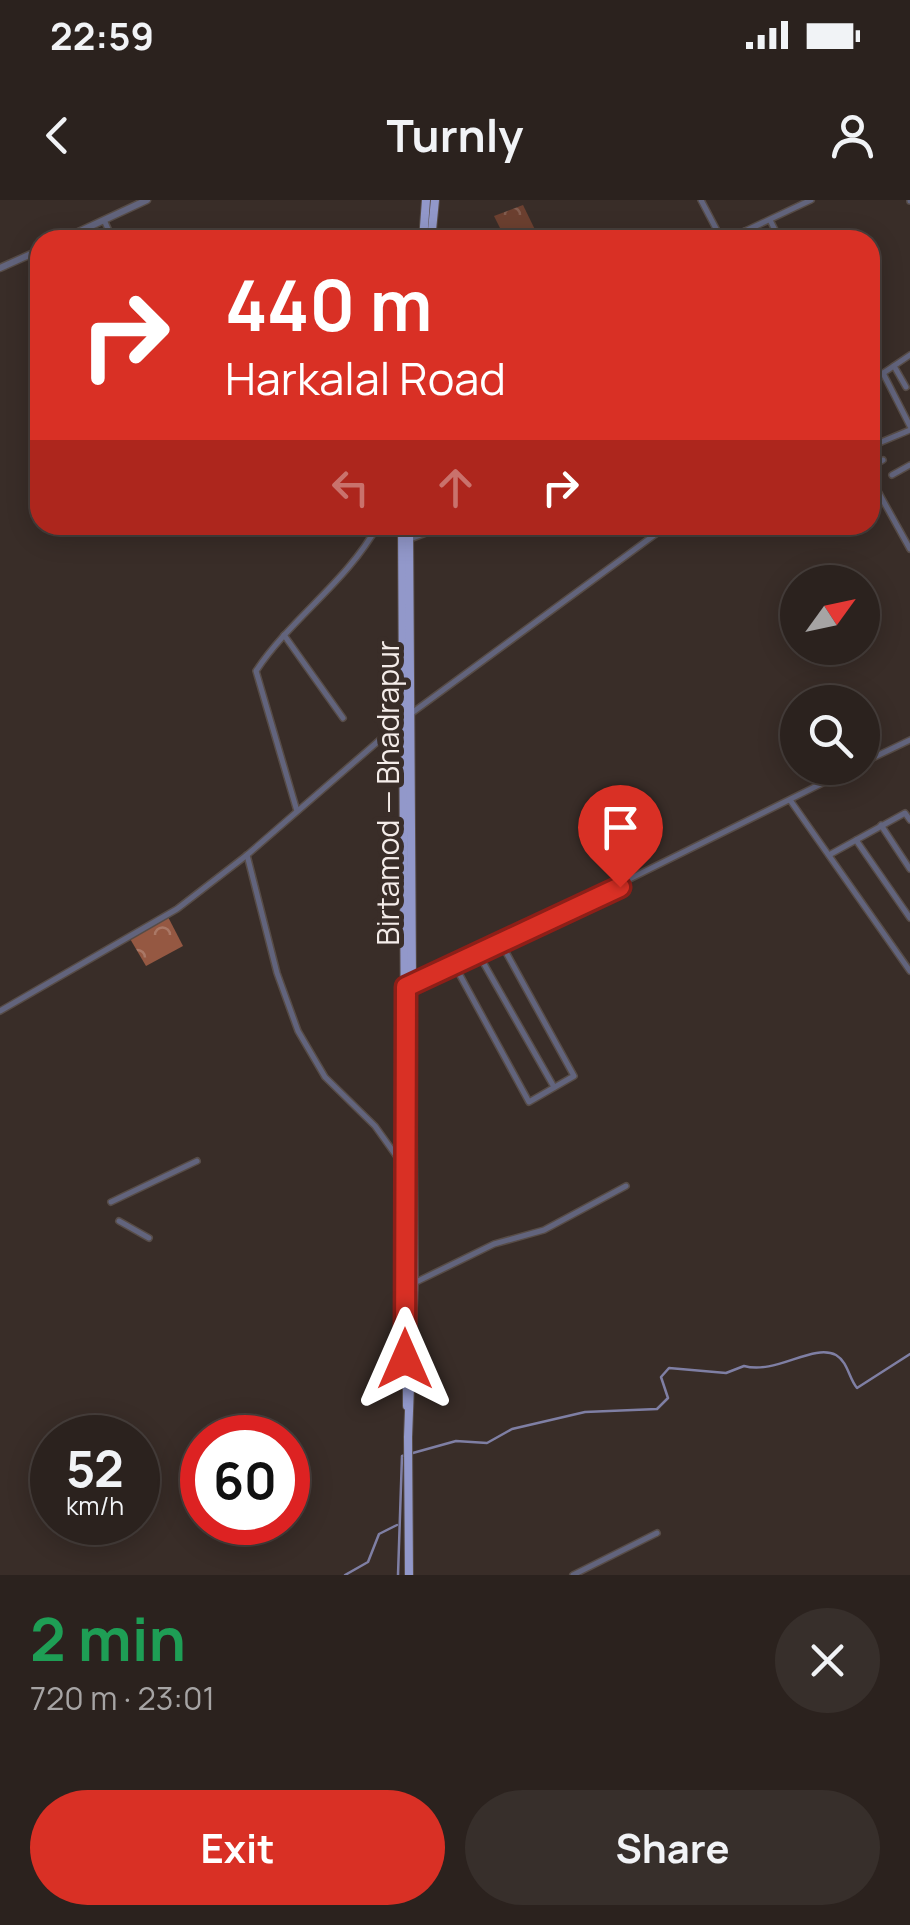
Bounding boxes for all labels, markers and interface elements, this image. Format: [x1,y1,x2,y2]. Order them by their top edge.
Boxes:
text: 22:59 [50,9,154,61]
text: Turnly [386,104,524,166]
icon: back [30,108,85,163]
icon: person [825,108,880,163]
text: 440 m [225,256,432,352]
icon: right [60,270,190,400]
text: Harkalal Road [225,347,506,409]
icon: left [323,460,378,515]
icon: ahead [428,460,483,515]
icon: right [533,460,588,515]
north arrow [780,565,880,665]
map controls [780,565,880,785]
street label: Birtamod — Bhadrapur [367,640,408,946]
button: search [780,685,880,785]
pin [578,785,663,888]
icon: arrive [593,800,648,855]
position arrow [353,1307,457,1411]
speed limit sign: 60 [180,1415,310,1545]
text: 52 [66,1434,124,1502]
text: km/h [66,1488,124,1523]
text: 2 min [30,1597,186,1679]
button: close [775,1608,880,1713]
text: 720 m · 23:01 [30,1676,215,1720]
button: Exit [30,1790,445,1905]
button: Share [465,1790,880,1905]

